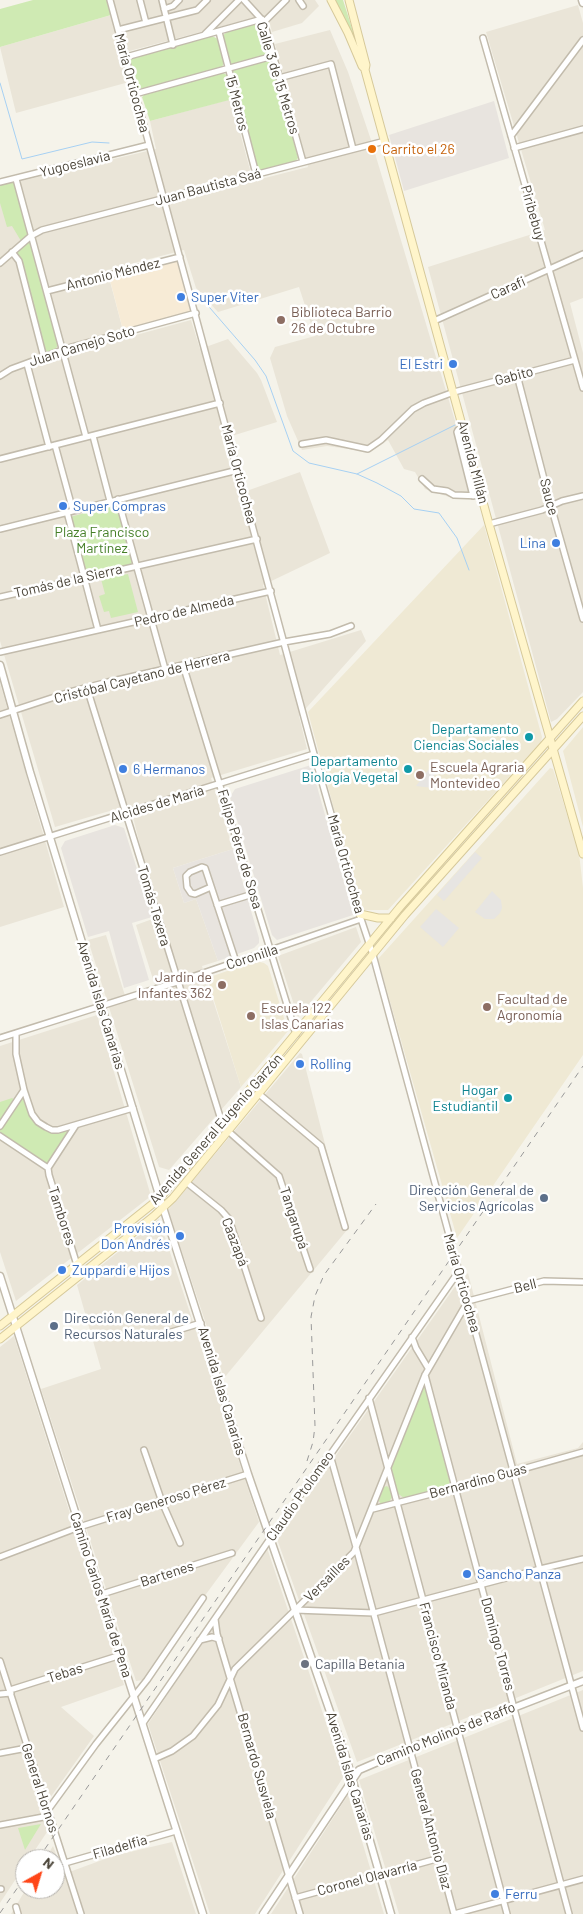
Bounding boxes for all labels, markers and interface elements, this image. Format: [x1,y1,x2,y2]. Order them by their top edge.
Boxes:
street label: Calle 3 de 15 Metros [253,20,303,136]
street label: María Orticochea [111,32,153,134]
street label: 15 Metros [222,73,252,133]
place label: Carrito el 26 [382,141,455,157]
marker: Carrito el 26 [366,143,378,155]
street label: Yugoeslavia [38,147,112,181]
street label: Juan Bautista Saá [153,165,263,209]
street label: Piribebuy [517,183,549,243]
street label: Antonio Méndez [64,254,162,294]
street label: Carafi [488,273,528,303]
place label: Super Viter [191,289,259,305]
marker: Super Viter [175,291,187,303]
place label: Biblioteca Barrio 26 de Octubre [291,304,392,336]
marker: Biblioteca Barrio 26 de Octubre [275,314,287,326]
street label: Juan Camejo Soto [27,322,137,370]
place label: El Estri [400,356,443,372]
marker: El Estri [447,358,459,370]
street label: Gabito [493,363,535,389]
street label: Avenida Millán [454,419,492,505]
street label: María Orticochea [218,423,260,525]
street label: Sauce [536,477,562,517]
place label: Super Compras [73,498,166,514]
marker: Super Compras [57,500,69,512]
park label: Plaza Francisco Martínez [55,524,149,556]
place label: Lina [520,535,546,551]
marker: Lina [550,537,562,549]
street label: Tomás de la Sierra [12,560,124,602]
street label: Pedro de Almeda [132,591,236,631]
street label: Cristóbal Cayetano de Herrera [52,647,232,707]
place label: Departamento Ciencias Sociales [413,721,519,754]
marker: Departamento Ciencias Sociales [523,731,535,743]
place label: Departamento Biología Vegetal [301,753,398,786]
place label: Escuela Agraria Montevideo [430,759,524,792]
place label: 6 Hermanos [133,761,205,777]
marker: 6 Hermanos [117,763,129,775]
marker: Departamento Biología Vegetal [402,763,414,775]
marker: Escuela Agraria Montevideo [414,769,426,781]
street label: Alcides de María [108,782,206,826]
street label: Felipe Pérez de Sosa [214,787,266,911]
street label: María Orticochea [324,813,368,915]
street label: Tomás Texera [134,864,174,948]
street label: Avenida Islas Canarias [73,939,129,1071]
street label: Coronilla [224,941,280,973]
place label: Jardin de Infantes 362 [138,969,212,1002]
marker: Jardin de Infantes 362 [216,979,228,991]
place label: Facultad de Agronomía [497,991,567,1024]
place label: Escuela 122 Islas Canarias [261,1000,344,1032]
marker: Facultad de Agronomía [481,1001,493,1013]
marker: Escuela 122 Islas Canarias [245,1010,257,1022]
street label: Avenida General Eugenio Garzón [146,1050,286,1208]
place label: Rolling [310,1056,351,1072]
marker: Rolling [294,1058,306,1070]
place label: Hogar Estudiantil [432,1082,498,1114]
marker: Hogar Estudiantil [502,1092,514,1104]
place label: Dirección General de Servicios Agrícolas [409,1182,534,1214]
street label: Tambores [45,1185,79,1247]
street label: Tangarupá [276,1185,312,1251]
marker: Dirección General de Servicios Agrícolas [538,1192,550,1204]
street label: Caazapá [218,1215,252,1269]
place label: Provisión Don Andrés [101,1220,170,1252]
marker: Provisión Don Andrés [174,1230,186,1242]
street label: María Orticochea [440,1232,484,1334]
place label: Zuppardi e Hijos [72,1262,170,1278]
marker: Zuppardi e Hijos [56,1264,68,1276]
street label: Bell [512,1275,538,1297]
place label: Dirección General de Recursos Naturales [64,1310,189,1342]
marker: Dirección General de Recursos Naturales [48,1320,60,1332]
street label: Avenida Islas Canarias [194,1325,250,1457]
street label: Claudio Ptolomeo [263,1448,337,1544]
street label: Bernardino Guas [427,1460,529,1502]
street label: Fray Generoso Pérez [104,1474,228,1526]
street label: Camino Carlos María de Pena [66,1510,136,1680]
street label: Versailles [301,1553,353,1605]
street label: Bartenes [138,1558,196,1590]
place label: Sancho Panza [477,1566,561,1582]
marker: Sancho Panza [461,1568,473,1580]
street label: Domingo Torres [478,1596,518,1692]
street label: Francisco Miranda [416,1600,460,1712]
place label: Capilla Betania [315,1656,405,1672]
marker: Capilla Betania [299,1658,311,1670]
street label: Tebas [45,1659,85,1687]
street label: Camino Molinos de Raffo [374,1698,518,1770]
street label: Avenida Islas Canarias [322,1710,378,1842]
street label: Bernardo Susviela [234,1711,280,1821]
street label: General Hornos [18,1741,62,1835]
street label: General Antonio Díaz [407,1767,455,1891]
street label: Filadelfia [91,1831,149,1863]
north arrow [15,1849,65,1899]
text: N [40,1853,58,1872]
street label: Coronel Olavarría [315,1857,419,1899]
place label: Ferru [505,1886,538,1902]
marker: Ferru [489,1888,501,1900]

